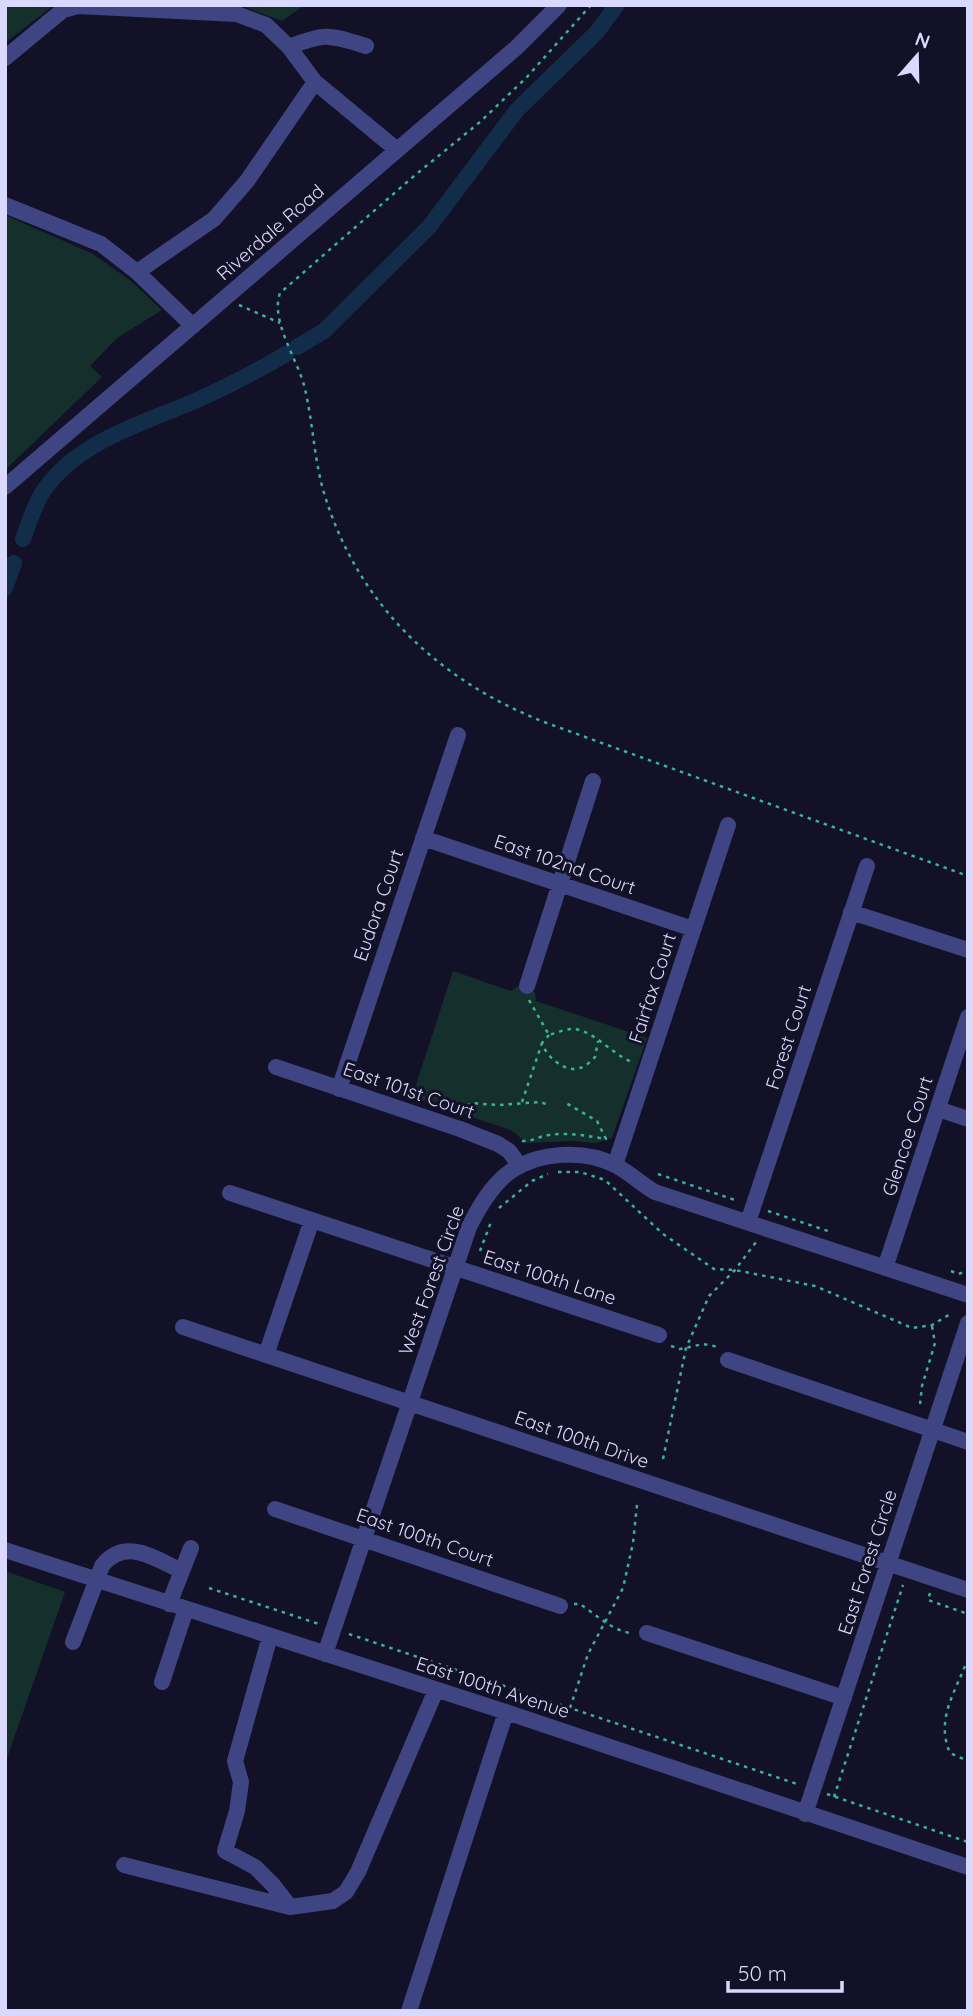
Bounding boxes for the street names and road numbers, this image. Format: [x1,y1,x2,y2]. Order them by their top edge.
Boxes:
street label: Riverdale Road [211,179,329,285]
street label: East 102nd Court [491,829,639,899]
street label: Eudora Court [348,846,408,964]
street label: Fairfax Court [623,930,681,1046]
street label: Forest Court [760,982,816,1092]
street label: East 101st Court [340,1056,478,1124]
street label: Glencoe Court [876,1073,938,1199]
street label: West Forest Circle [393,1202,469,1358]
street label: East 100th Lane [481,1244,619,1310]
street label: East 100th Drive [512,1405,652,1473]
street label: East Forest Circle [832,1486,902,1638]
street label: East 100th Court [353,1502,497,1572]
street label: East 100th Avenue [413,1651,573,1723]

